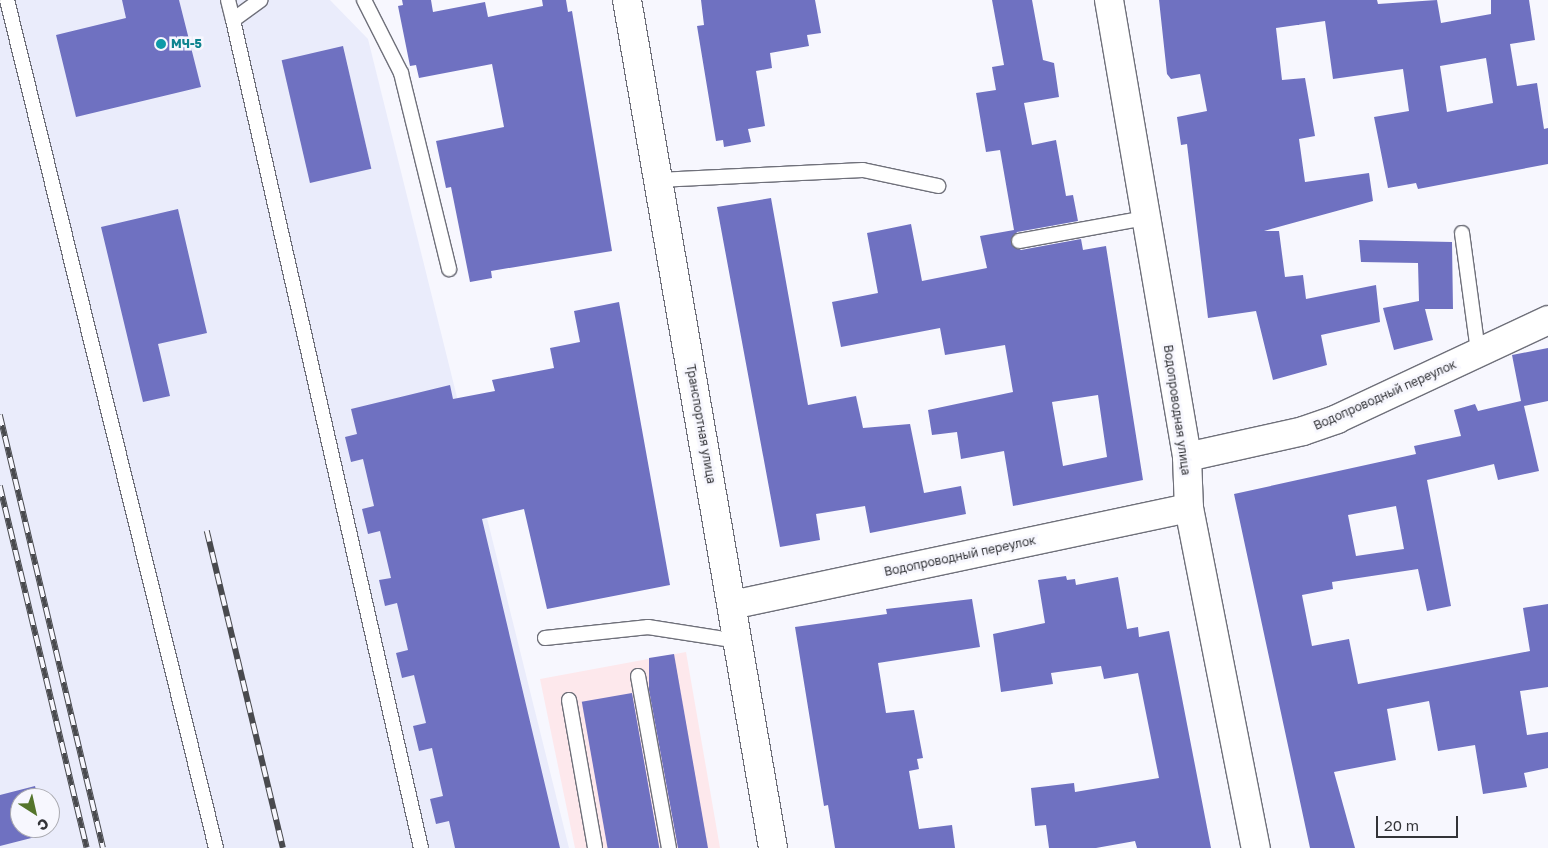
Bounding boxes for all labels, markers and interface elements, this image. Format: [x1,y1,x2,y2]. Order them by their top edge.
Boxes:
place label: МЧ-5 [171,37,202,51]
marker: МЧ-5 [155,38,167,50]
street label: Водопроводная улица [1161,344,1193,476]
street label: Водопроводный переулок [1311,357,1459,433]
street label: Транспортная улица [683,363,719,485]
street label: Водопроводный переулок [883,533,1037,579]
north arrow [10,788,60,838]
scale bar [1378,806,1460,838]
text: С [34,815,52,835]
text: 20 m [1384,816,1419,834]

